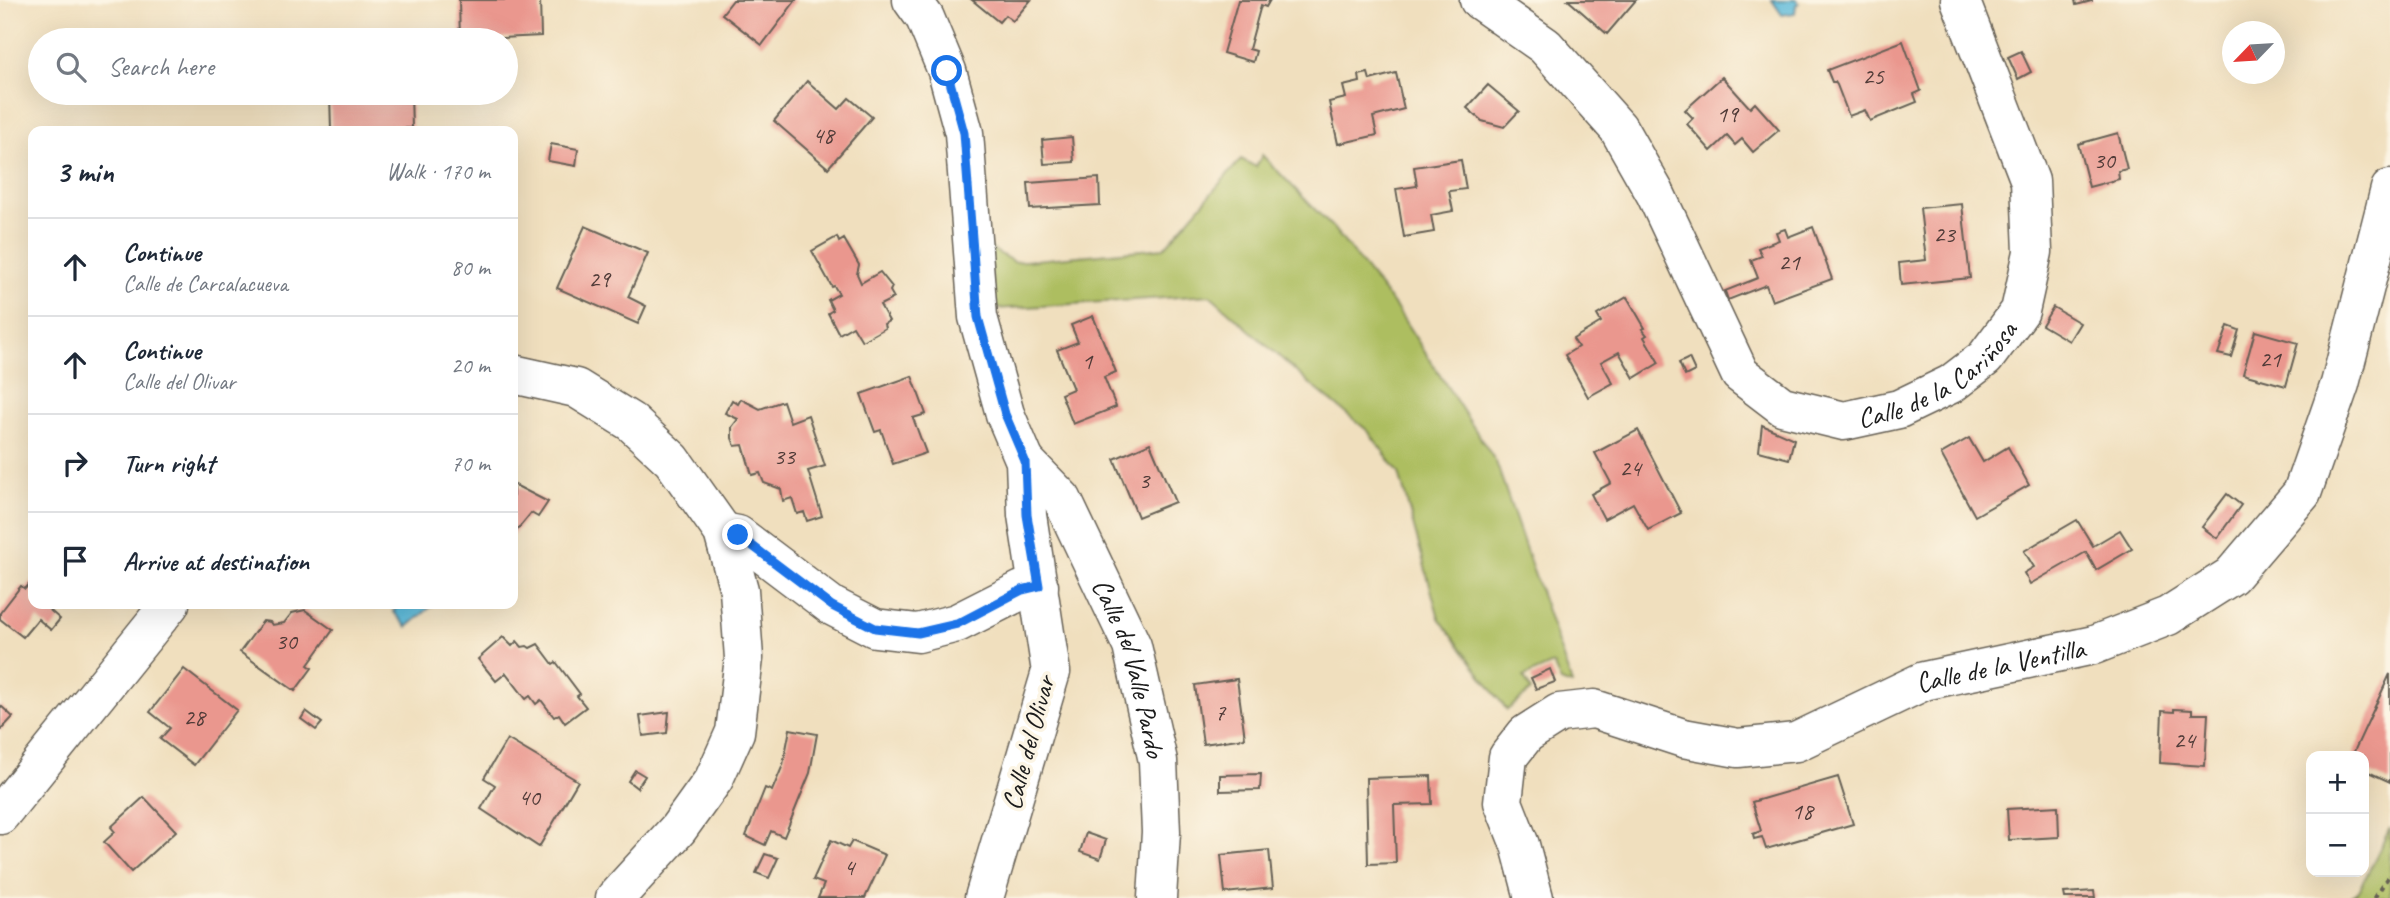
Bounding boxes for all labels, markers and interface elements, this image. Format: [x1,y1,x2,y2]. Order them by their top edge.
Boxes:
north arrow [2222,21,2285,84]
search box [28,28,518,105]
icon: search [52,48,90,86]
text: Search here [108,50,214,83]
route start [931,55,962,86]
house number: 25 [1862,61,1885,91]
house number: 19 [1716,99,1740,129]
house number: 48 [812,120,836,150]
house number: 30 [2093,145,2117,175]
text: 3 min [56,153,113,191]
text: Walk · 170 m [386,157,490,186]
house number: 23 [1933,219,1957,249]
text: Continue [123,236,201,269]
house number: 21 [1778,247,1801,277]
icon: ahead [56,248,94,286]
text: 80 m [451,253,490,282]
house number: 29 [588,264,612,294]
text: Calle de Carcalacueva [123,269,288,298]
street label: Calle de la Cariñosa [1854,313,2025,435]
text: Continue [123,334,201,367]
house number: 21 [2259,344,2282,374]
icon: ahead [56,346,94,384]
house number: 1 [1082,346,1094,376]
text: 20 m [451,351,490,380]
text: Calle del Olivar [123,367,235,396]
house number: 33 [773,441,797,471]
icon: right [56,444,94,482]
text: Turn right [123,447,214,480]
text: 70 m [451,449,490,478]
house number: 24 [1619,453,1643,483]
house number: 3 [1139,465,1152,495]
route end [722,519,753,550]
icon: arrive [56,542,94,580]
text: Arrive at destination [123,545,309,578]
street label: Calle del Valle Pardo [1085,572,1175,763]
house number: 30 [275,626,299,656]
street label: Calle de la Ventilla [1909,630,2089,701]
street label: Calle del Olivar [993,670,1063,814]
house number: 7 [1215,697,1227,727]
house number: 28 [183,702,207,732]
house number: 24 [2173,725,2197,755]
map controls [2306,751,2369,877]
button: + [2306,751,2369,814]
house number: 40 [518,782,542,812]
house number: 18 [1791,796,1815,826]
button: − [2306,814,2369,877]
house number: 4 [844,852,857,882]

